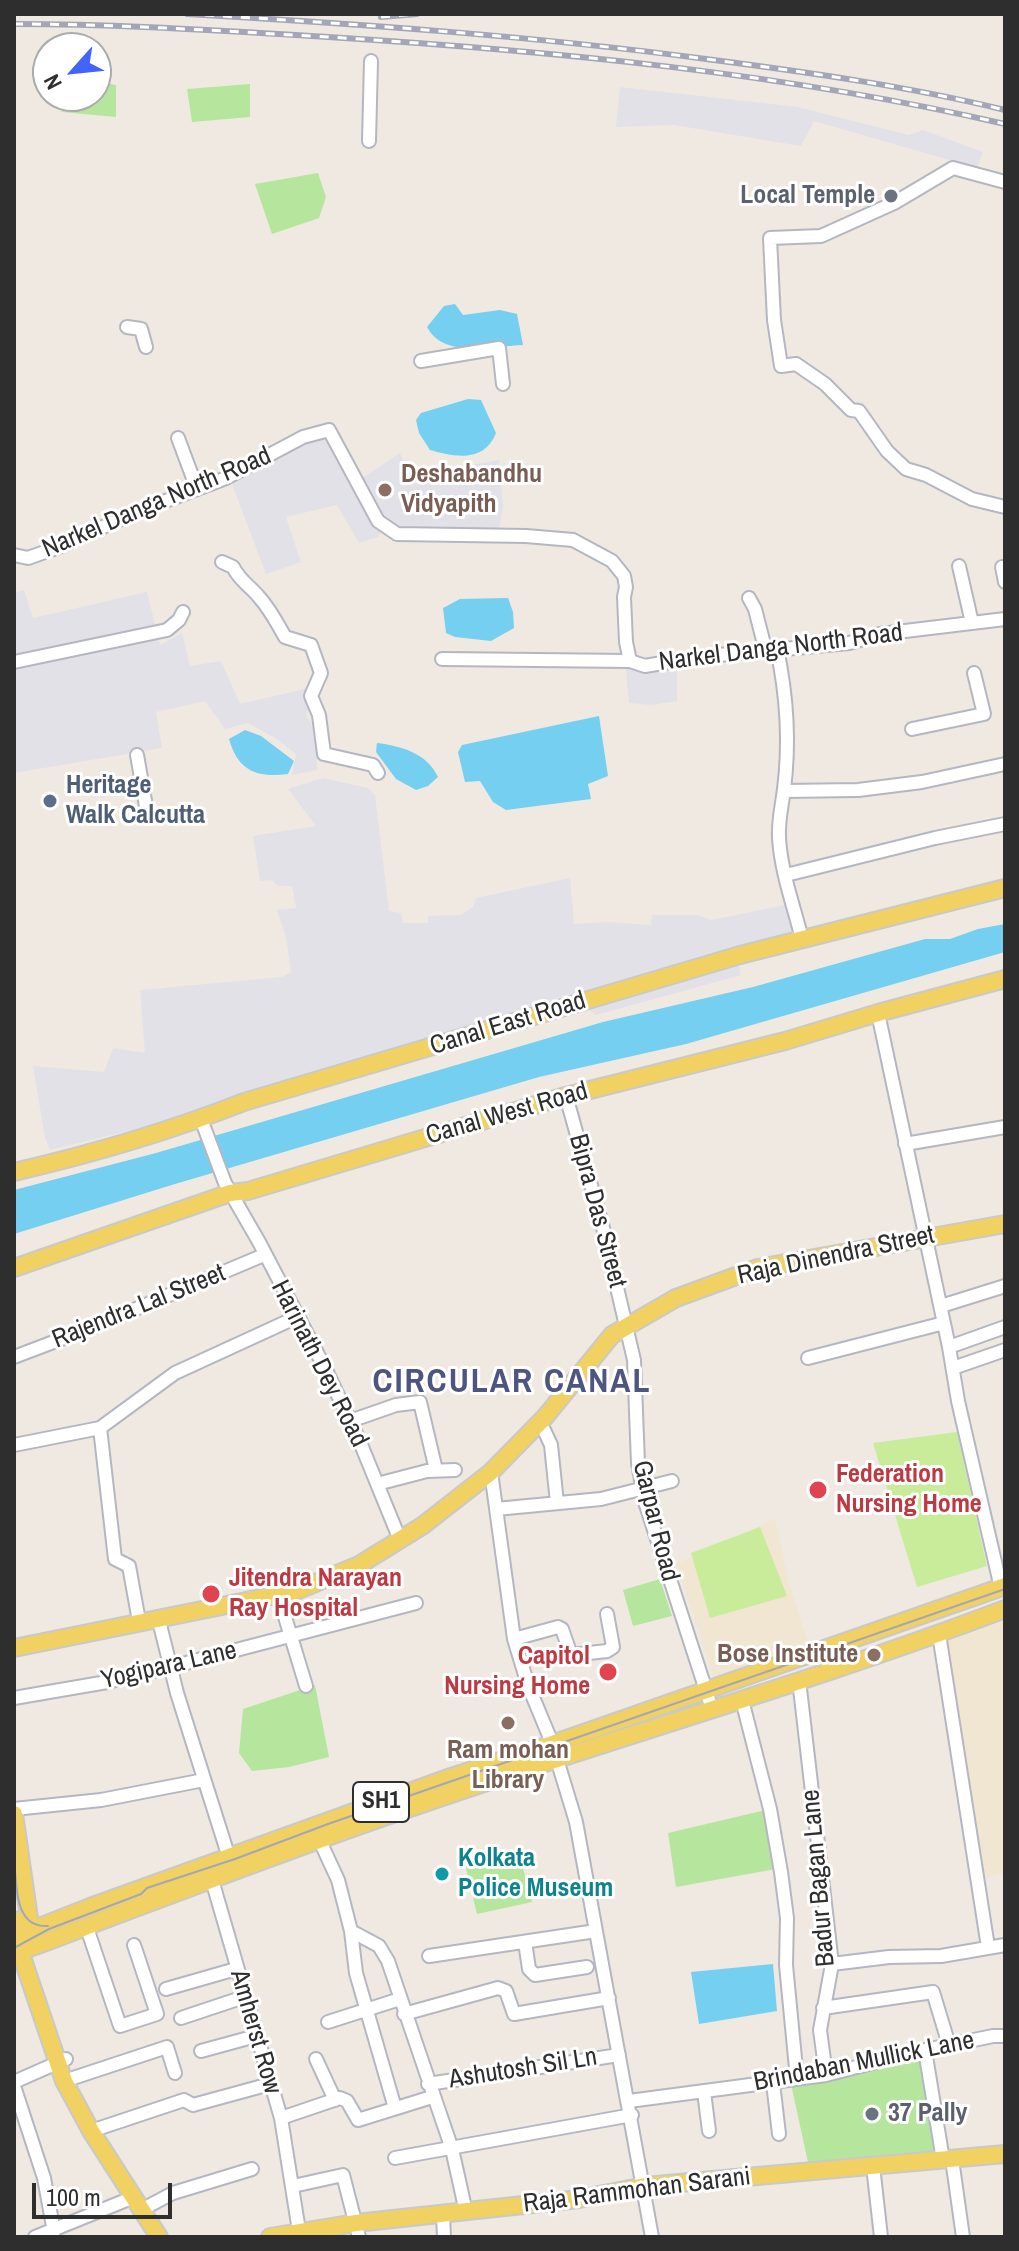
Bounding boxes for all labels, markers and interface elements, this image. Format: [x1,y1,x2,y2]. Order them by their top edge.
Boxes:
north arrow [32,32,112,112]
text: N [36,69,69,95]
place label: Local Temple [740,180,875,212]
marker: Local Temple [882,187,900,205]
street label: Narkel Danga North Road [38,441,276,565]
place label: Deshabandhu Vidyapith [401,459,542,520]
marker: Deshabandhu Vidyapith [376,481,394,499]
street label: Narkel Danga North Road [657,618,905,678]
place label: Heritage Walk Calcutta [66,770,205,832]
marker: Heritage Walk Calcutta [41,792,59,810]
street label: Canal East Road [426,986,590,1062]
street label: Canal West Road [423,1076,591,1152]
street label: Bipra Das Street [562,1131,632,1291]
street label: Raja Dinendra Street [735,1220,937,1292]
street label: Rajendra Lal Street [48,1258,230,1356]
street label: Harinath Dey Road [264,1276,374,1452]
district label: CIRCULAR CANAL [373,1363,651,1403]
street label: Garpar Road [625,1457,685,1585]
place label: Federation Nursing Home [836,1459,982,1520]
marker: Federation Nursing Home [807,1479,829,1501]
place label: Jitendra Narayan Ray Hospital [229,1563,402,1624]
marker: Jitendra Narayan Ray Hospital [200,1583,222,1605]
street label: Yogipara Lane [98,1635,240,1697]
place label: Bose Institute [717,1639,858,1671]
place label: Capitol Nursing Home [444,1641,590,1702]
marker: Bose Institute [865,1646,883,1664]
marker: Capitol Nursing Home [597,1661,619,1683]
marker: Ram mohan Library [499,1714,517,1732]
place label: Ram mohan Library [447,1735,569,1796]
road number: SH1 [353,1782,409,1822]
street label: Badur Bagan Lane [796,1788,842,1968]
place label: Kolkata Police Museum [458,1843,613,1904]
marker: Kolkata Police Museum [433,1865,451,1883]
street label: Amherst Row [222,1966,288,2098]
street label: Brindaban Mullick Lane [751,2025,977,2099]
street label: Ashutosh Sil Ln [447,2042,599,2096]
place label: 37 Pally [888,2098,967,2130]
marker: 37 Pally [863,2105,881,2123]
street label: Raja Rammohan Sarani [522,2162,752,2220]
scale bar [36,2167,176,2217]
text: 100 m [46,2181,101,2213]

